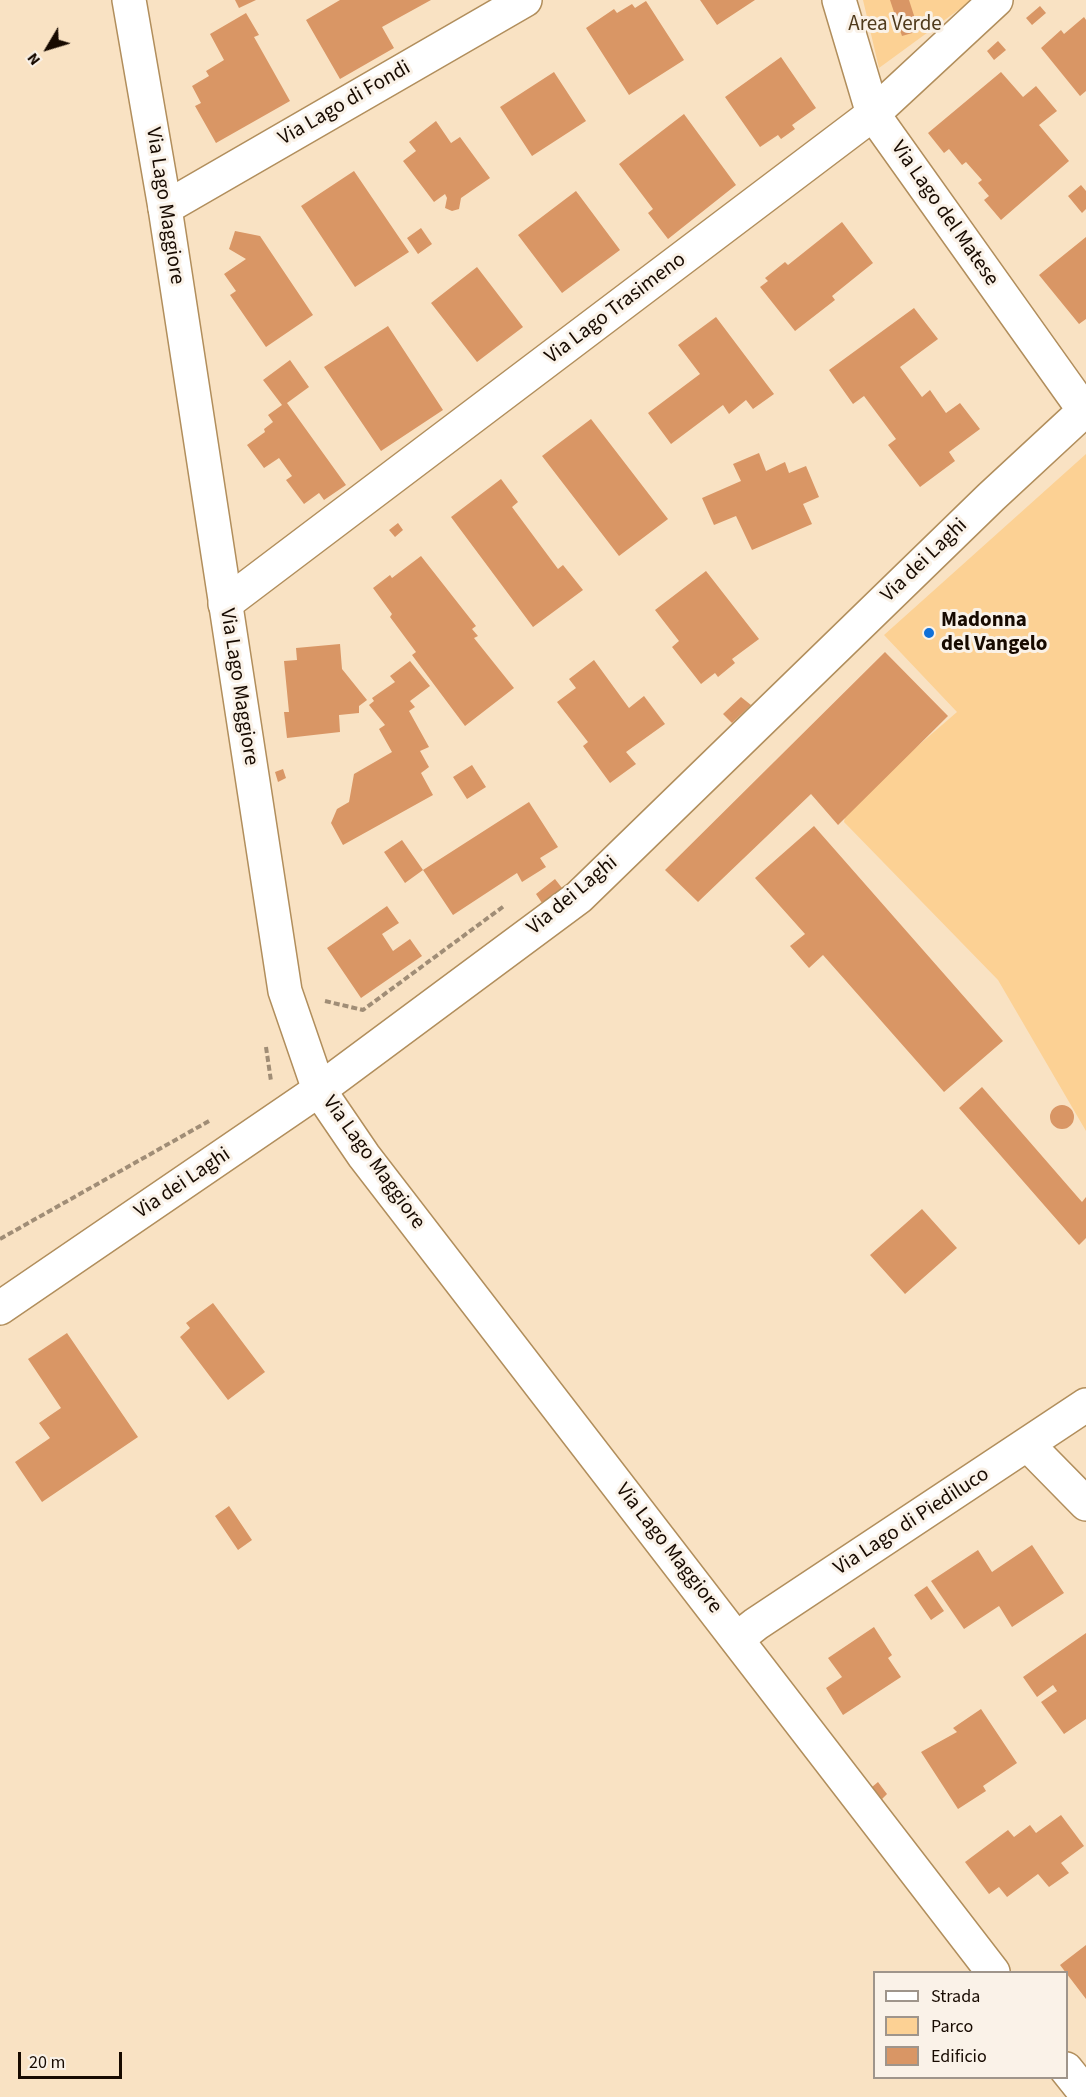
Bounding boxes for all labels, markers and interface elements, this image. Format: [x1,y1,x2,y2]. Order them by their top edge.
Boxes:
park label: Area Verde [848,12,942,38]
north arrow [18,18,78,78]
text: N [22,48,46,70]
street label: Via Lago di Fondi [275,56,415,152]
street label: Via Lago Maggiore [139,126,189,286]
street label: Via Lago del Matese [885,137,1003,291]
street label: Via Lago Trasimeno [541,248,691,370]
street label: Via dei Laghi [877,514,973,608]
street label: Via Lago Maggiore [213,607,263,767]
place label: Madonna del Vangelo [941,608,1048,658]
marker: Madonna del Vangelo [922,626,936,640]
street label: Via dei Laghi [523,851,623,941]
street label: Via Lago Maggiore [316,1091,430,1235]
street label: Via dei Laghi [130,1143,236,1225]
street label: Via Lago di Piediluco [830,1462,994,1582]
street label: Via Lago Maggiore [609,1479,727,1619]
legend [873,1971,1068,2079]
text: Strada [931,1984,980,2009]
text: Parco [931,2014,973,2039]
scale bar [21,2040,124,2078]
text: Edificio [931,2044,987,2069]
text: 20 m [29,2050,65,2075]

